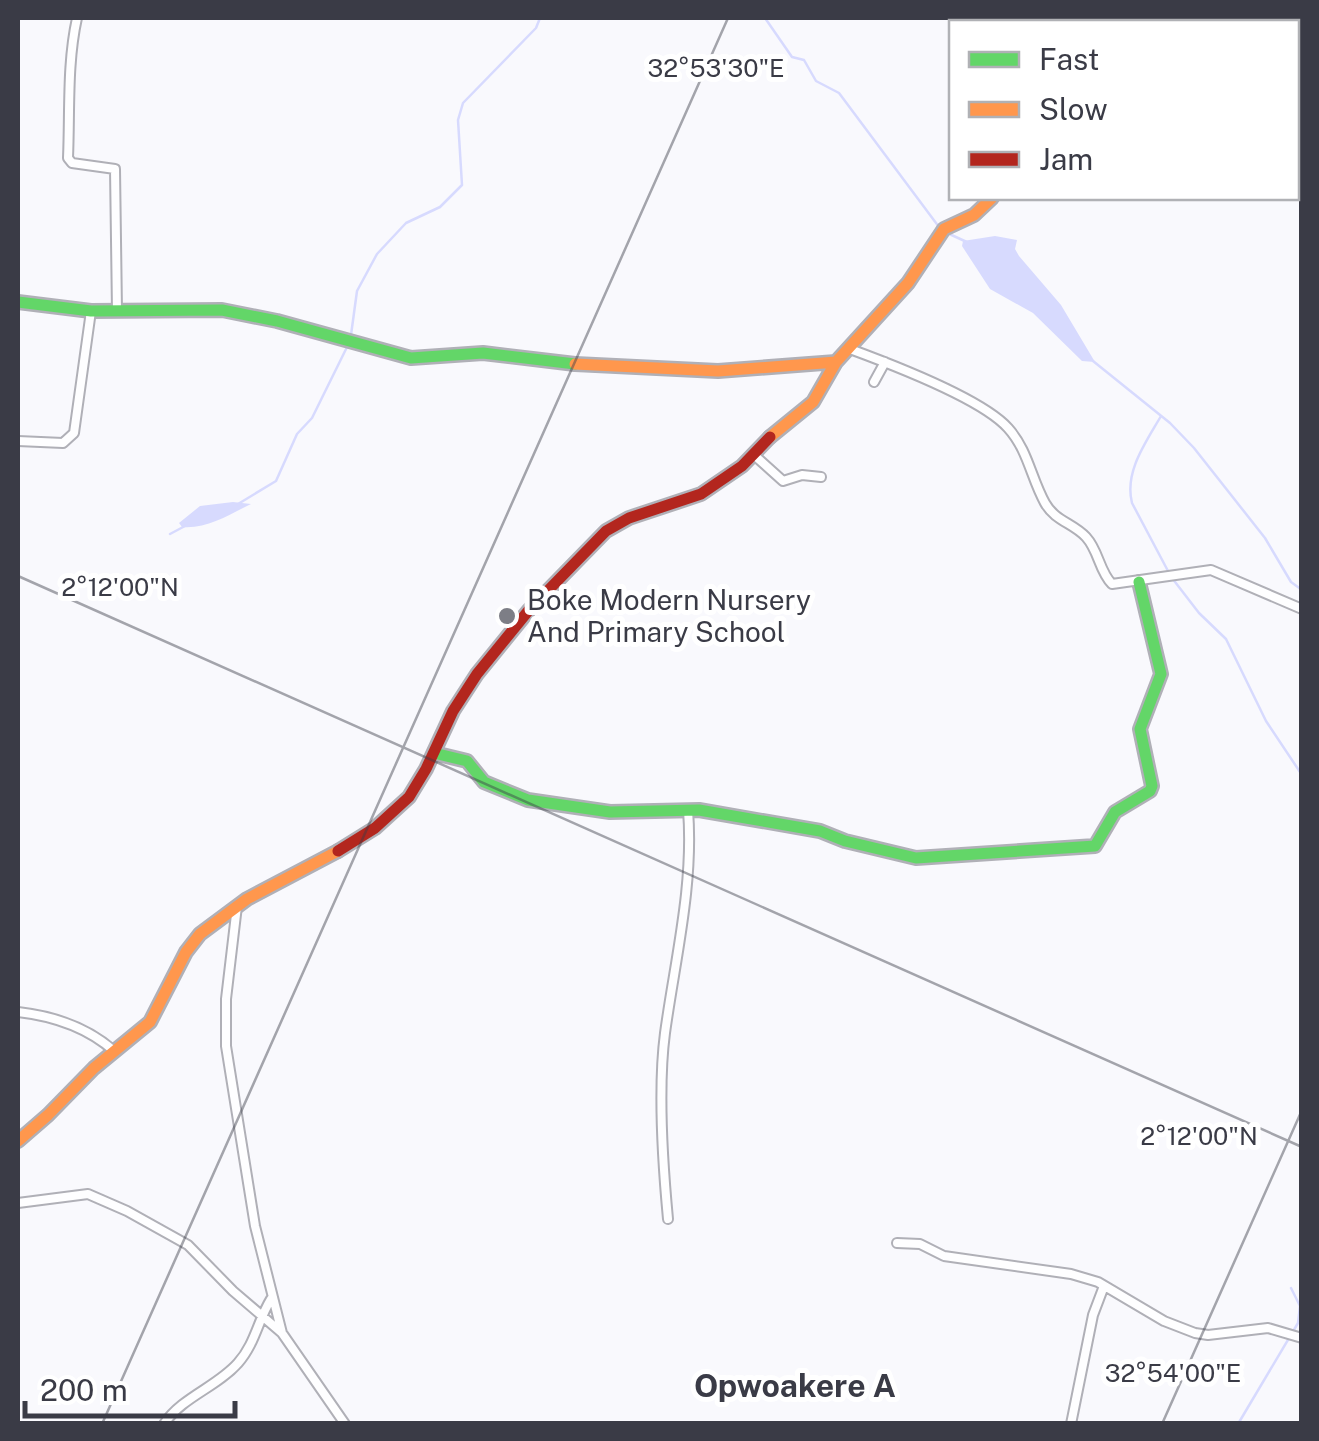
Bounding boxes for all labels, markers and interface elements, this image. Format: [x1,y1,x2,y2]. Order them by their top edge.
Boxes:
legend [949,20,1299,200]
text: Fast [1039,41,1099,77]
text: 32°53'30"E [647,53,785,83]
text: Slow [1039,91,1108,127]
text: Jam [1039,141,1093,177]
text: 2°12'00"N [61,572,179,602]
place label: Boke Modern Nursery And Primary School [527,583,811,648]
marker: Boke Modern Nursery And Primary School [496,605,518,627]
text: 2°12'00"N [1140,1121,1258,1151]
scale bar [25,1356,235,1418]
text: 32°54'00"E [1105,1358,1241,1388]
district label: Opwoakere A [694,1367,896,1404]
text: 200 m [40,1372,128,1408]

